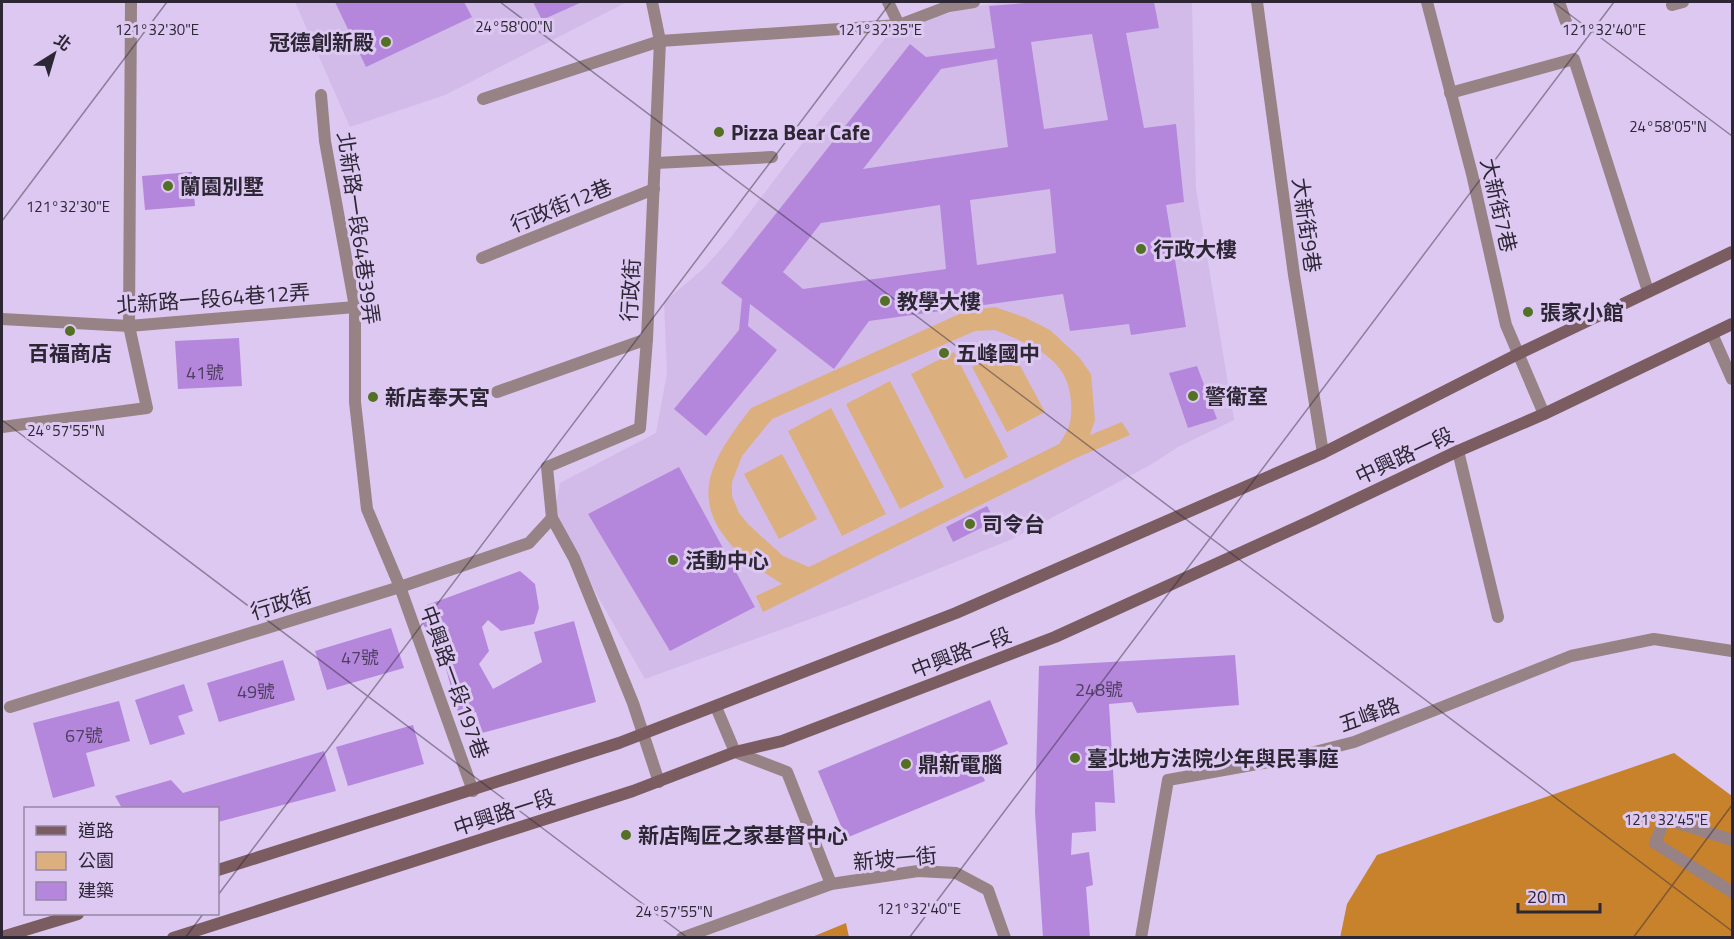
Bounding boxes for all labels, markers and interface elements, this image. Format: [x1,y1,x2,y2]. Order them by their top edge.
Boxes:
text: 24°58'00"N [475,15,553,38]
text: 121°32'30"E [115,18,199,41]
text: 121°32'35"E [838,18,922,41]
text: 121°32'40"E [1562,18,1646,41]
north arrow [24,24,84,84]
place label: 冠德創新殿 [269,26,374,58]
text: 北 [49,28,77,56]
marker: 冠德創新殿 [379,35,393,49]
text: 24°58'05"N [1629,115,1707,138]
place label: Pizza Bear Cafe [731,116,870,148]
marker: Pizza Bear Cafe [712,125,726,139]
street label: 北新路一段64巷39弄 [330,130,388,326]
street label: 大新街7巷 [1473,155,1525,255]
place label: 蘭園別墅 [180,170,264,202]
street label: 行政街12巷 [505,170,617,240]
street label: 大新街9巷 [1284,175,1330,275]
marker: 蘭園別墅 [161,179,175,193]
text: 121°32'30"E [26,195,110,218]
place label: 行政大樓 [1153,233,1237,265]
marker: 行政大樓 [1134,242,1148,256]
street label: 行政街 [612,258,648,322]
street label: 北新路一段64巷12弄 [115,275,311,321]
place label: 教學大樓 [897,285,981,317]
marker: 教學大樓 [878,294,892,308]
place label: 張家小館 [1540,296,1624,328]
marker: 張家小館 [1521,305,1535,319]
marker: 百福商店 [63,324,77,338]
place label: 百福商店 [28,337,112,369]
place label: 五峰國中 [956,337,1040,369]
marker: 五峰國中 [937,346,951,360]
house number: 41號 [186,359,224,386]
place label: 警衛室 [1205,380,1268,412]
place label: 新店奉天宮 [385,381,490,413]
marker: 警衛室 [1186,389,1200,403]
marker: 新店奉天宮 [366,390,380,404]
street label: 中興路一段 [1350,418,1458,492]
text: 24°57'55"N [27,419,105,442]
place label: 司令台 [982,508,1045,540]
marker: 司令台 [963,517,977,531]
place label: 活動中心 [685,544,769,576]
marker: 活動中心 [666,553,680,567]
street label: 行政街 [246,578,316,628]
street label: 中興路一段197巷 [412,601,498,763]
street label: 中興路一段 [906,618,1016,686]
house number: 47號 [341,644,379,671]
house number: 248號 [1075,676,1123,703]
house number: 49號 [237,678,275,705]
street label: 五峰路 [1334,688,1404,740]
house number: 67號 [65,722,103,749]
place label: 臺北地方法院少年與民事庭 [1087,742,1339,774]
place label: 鼎新電腦 [918,748,1002,780]
marker: 臺北地方法院少年與民事庭 [1068,751,1082,765]
marker: 鼎新電腦 [899,757,913,771]
street label: 中興路一段 [449,781,559,843]
legend [24,807,219,915]
text: 121°32'45"E [1624,808,1708,831]
text: 道路 [78,817,114,844]
place label: 新店陶匠之家基督中心 [638,819,848,851]
marker: 新店陶匠之家基督中心 [619,828,633,842]
street label: 新坡一街 [852,838,938,878]
text: 公園 [78,847,114,874]
scale bar [1518,876,1600,914]
text: 建築 [78,877,114,904]
text: 20 m [1527,883,1566,910]
text: 121°32'40"E [877,897,961,920]
text: 24°57'55"N [635,900,713,923]

